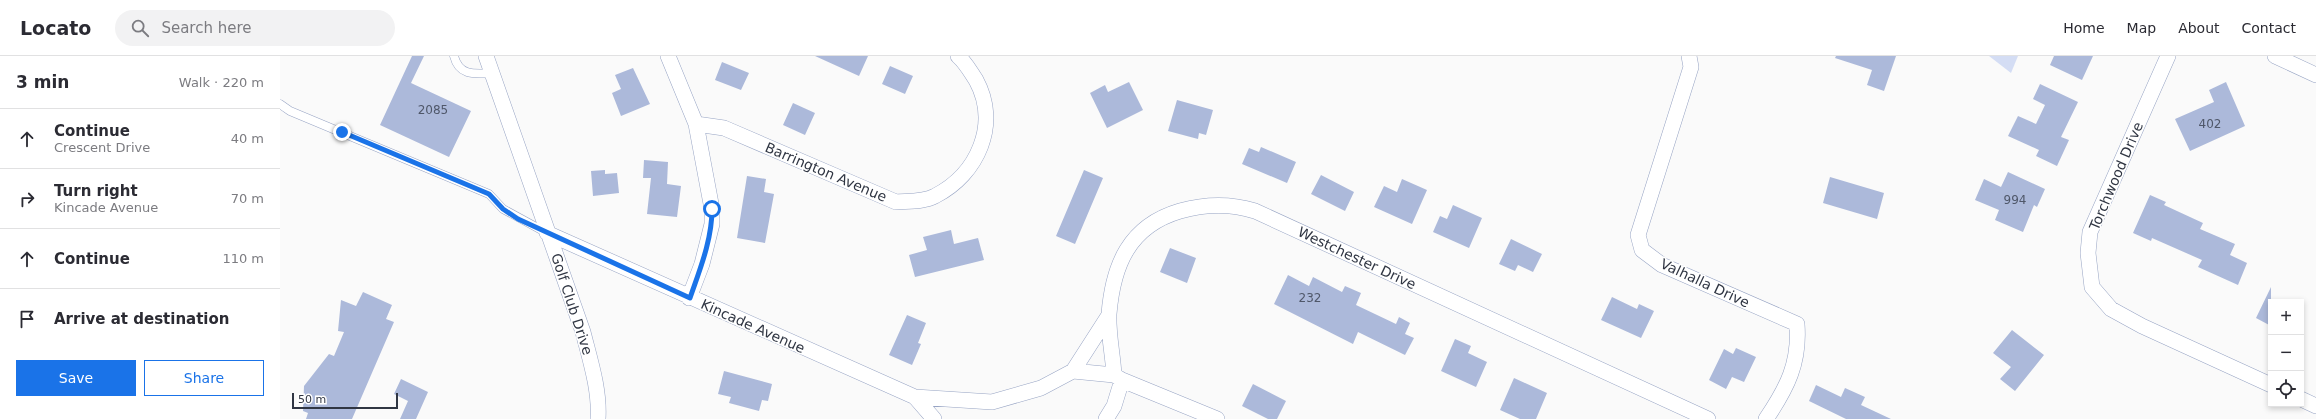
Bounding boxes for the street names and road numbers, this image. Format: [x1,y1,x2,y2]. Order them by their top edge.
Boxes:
street label: Torchwood Drive [2086,119,2146,233]
street label: Barrington Avenue [763,139,889,205]
street label: Westchester Drive [1295,224,1419,292]
street label: Golf Club Drive [548,251,596,357]
street label: Valhalla Drive [1658,255,1752,311]
street label: Kincade Avenue [699,296,807,356]

